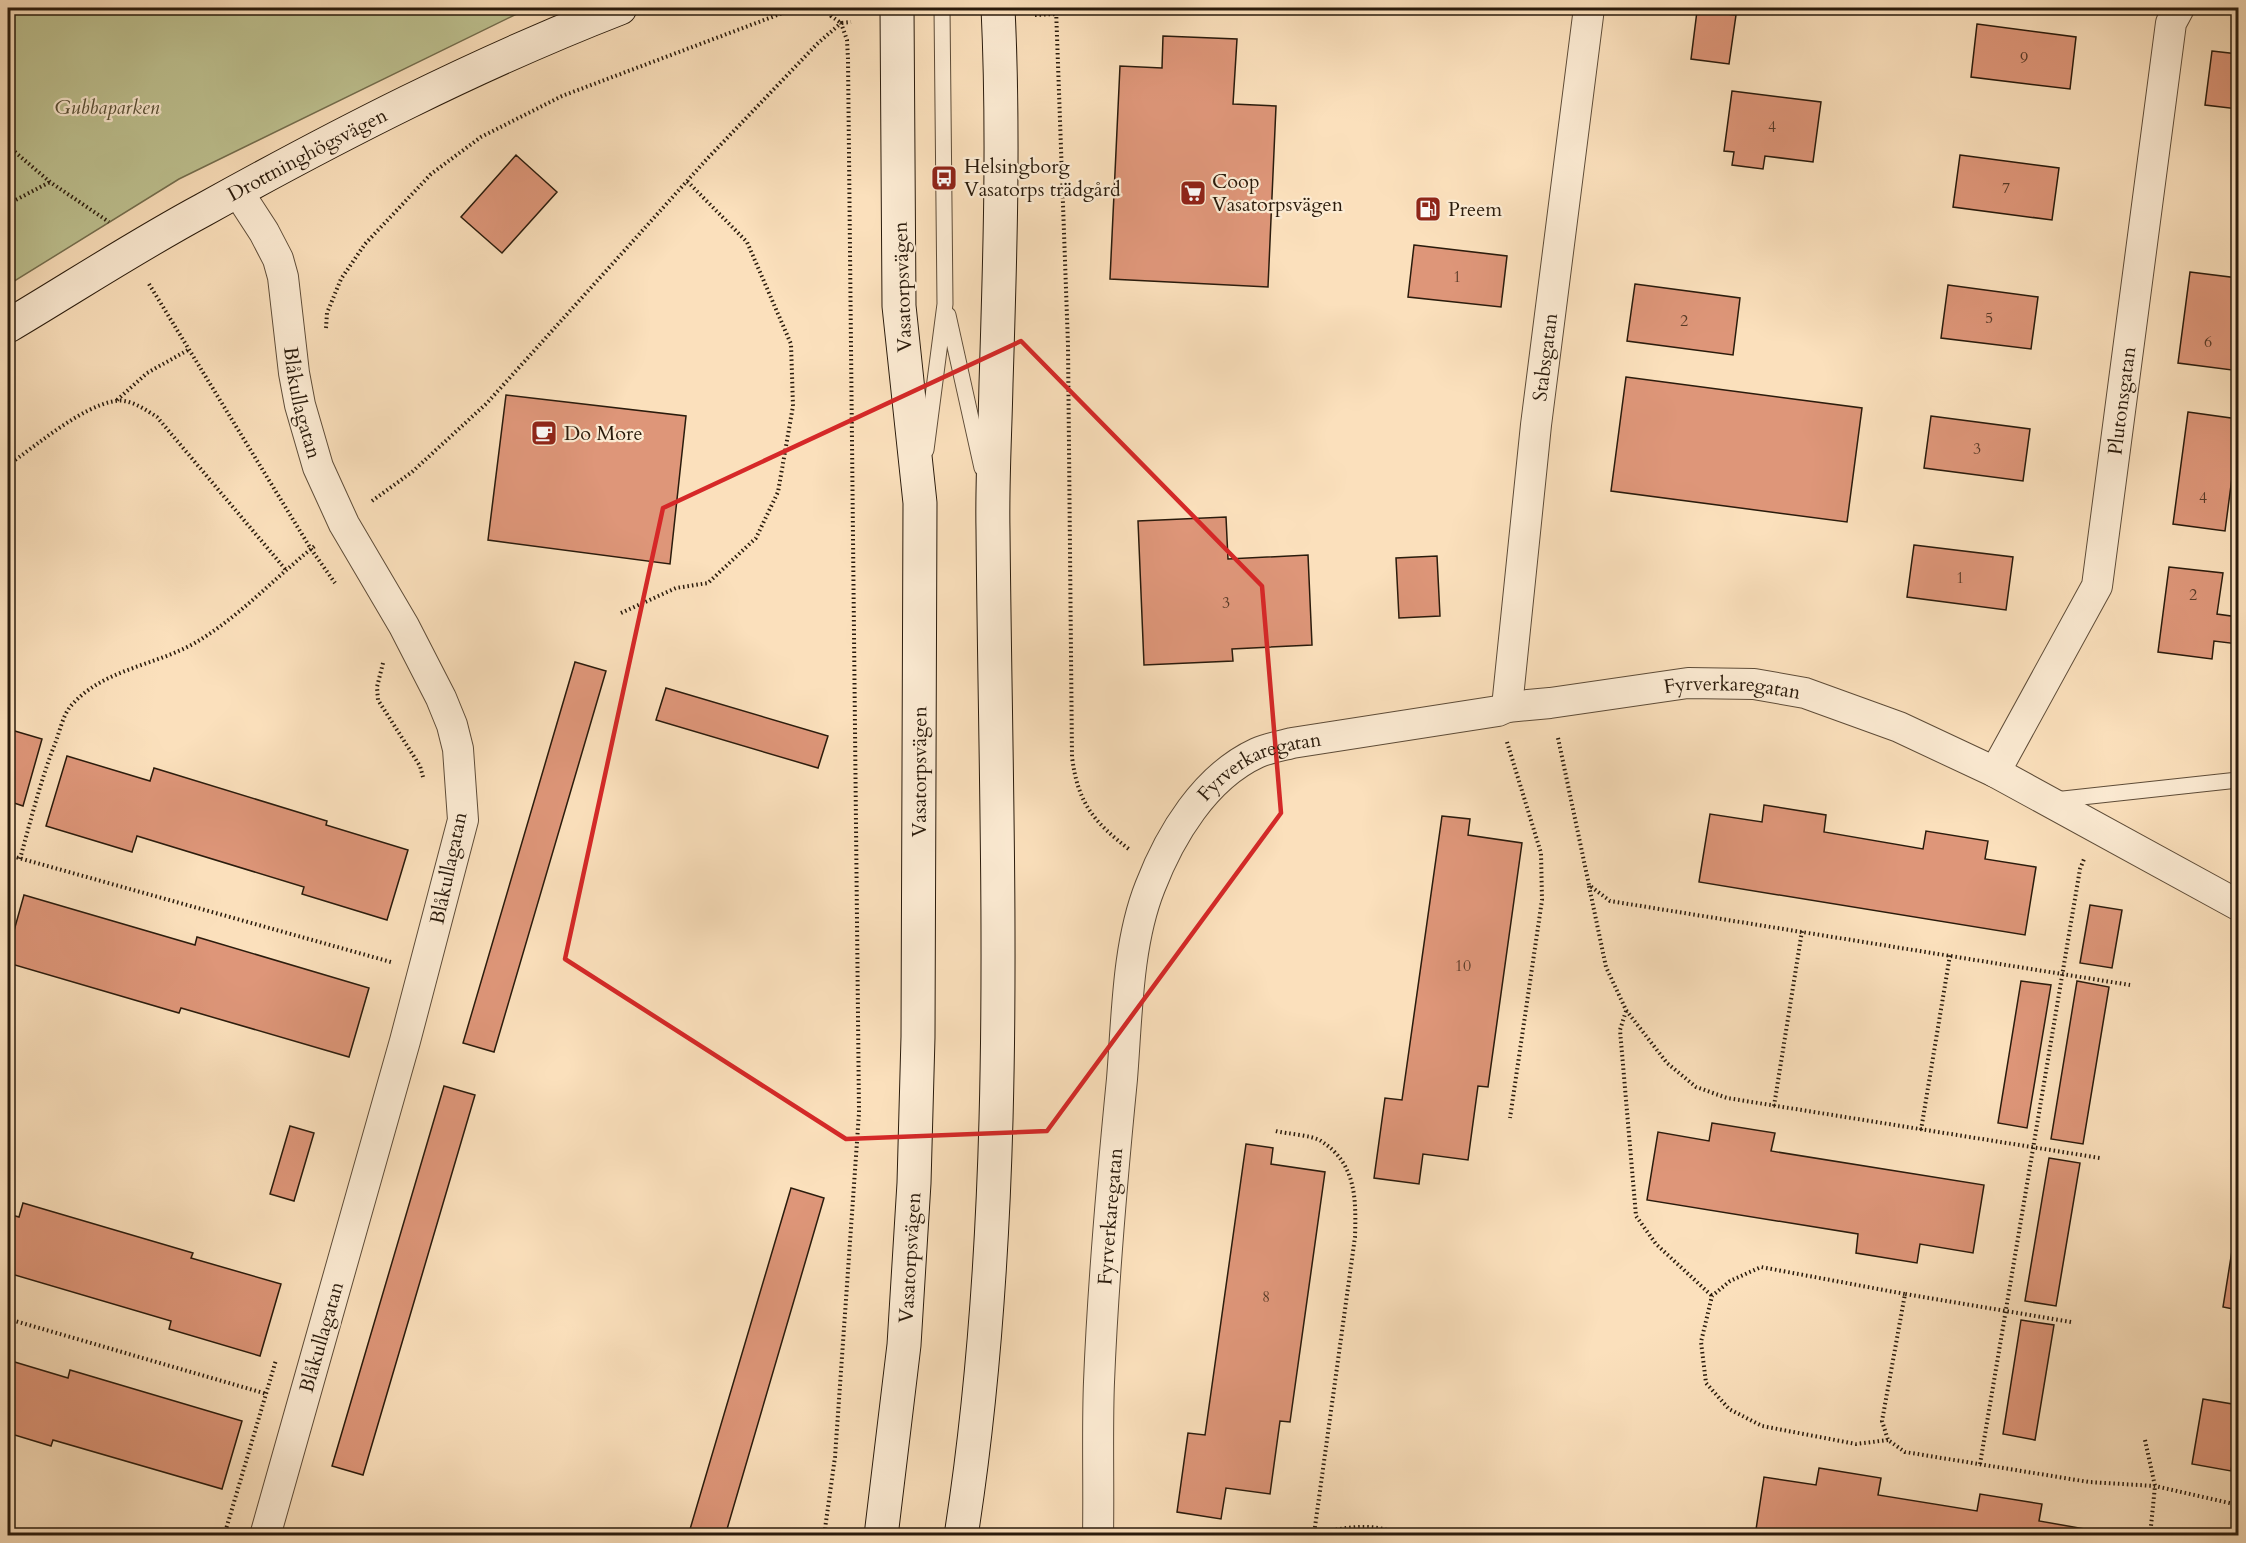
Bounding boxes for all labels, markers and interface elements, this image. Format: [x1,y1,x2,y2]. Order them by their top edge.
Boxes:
house number: 9 [2020,47,2028,69]
park label: Gubbaparken [55,94,160,121]
street label: Drottninghögsvägen [223,101,392,208]
house number: 4 [1768,116,1776,138]
place label: Helsingborg Vasatorps trädgård [964,153,1121,203]
bus stop icon: Helsingborg Vasatorps trädgård [929,163,959,193]
place label: Coop Vasatorpsvägen [1212,168,1344,218]
house number: 7 [2002,177,2010,199]
supermarket icon: Coop Vasatorpsvägen [1178,178,1208,208]
fuel station icon: Preem [1413,194,1443,224]
place label: Preem [1448,196,1502,223]
street label: Vasatorpsvägen [887,220,918,353]
house number: 1 [1453,266,1461,288]
house number: 5 [1985,307,1993,329]
house number: 2 [1680,310,1688,332]
street label: Stabsgatan [1526,311,1564,403]
house number: 6 [2204,331,2212,353]
street label: Plutonsgatan [2101,344,2142,457]
street label: Blåkullagatan [277,345,328,462]
cafe icon: Do More [529,418,559,448]
place label: Do More [564,420,642,447]
house number: 3 [1973,438,1981,460]
house number: 4 [2199,487,2207,509]
house number: 1 [1956,567,1964,589]
house number: 2 [2189,584,2197,606]
house number: 3 [1222,592,1230,614]
street label: Fyrverkaregatan [1662,670,1803,706]
street label: Vasatorpsvägen [906,706,933,837]
street label: Fyrverkaregatan [1191,726,1324,807]
street label: Blåkullagatan [423,809,474,927]
house number: 10 [1455,955,1471,977]
street label: Fyrverkaregatan [1091,1146,1129,1286]
street label: Vasatorpsvägen [892,1191,927,1324]
street label: Blåkullagatan [293,1278,350,1396]
house number: 8 [1262,1286,1270,1308]

